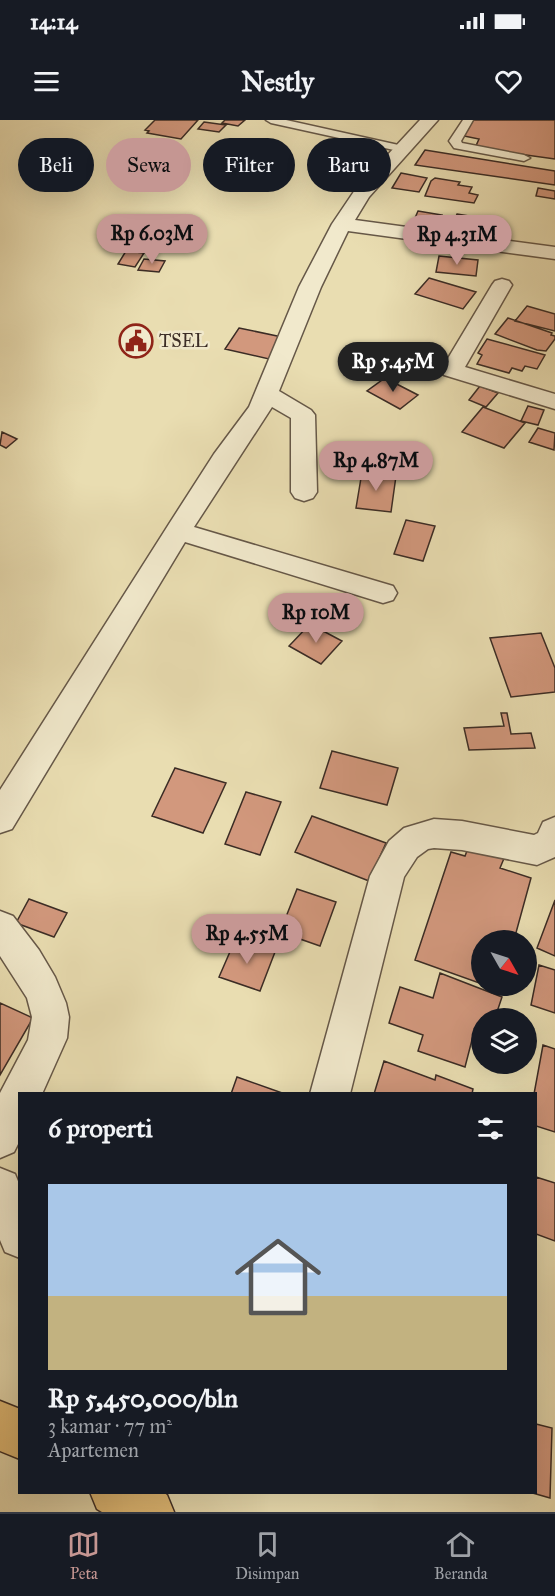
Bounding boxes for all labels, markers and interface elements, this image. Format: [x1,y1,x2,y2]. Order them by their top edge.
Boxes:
text: 14:14 [30,8,77,35]
icon: menu [30,65,63,98]
text: Nestly [241,65,314,98]
icon: heart [492,65,525,98]
chip: Beli [18,138,94,192]
chip: Sewa [106,138,191,192]
chip: Filter [203,138,295,192]
chip: Baru [307,138,391,192]
pin: Rp 6.03M [90,214,214,265]
pin: Rp 4.31M [395,215,519,266]
text: Rp 6.03M [110,221,194,245]
text: Rp 4.31M [417,222,497,246]
public building icon: TSEL [118,323,154,359]
place label: TSEL [159,330,209,352]
pin: Rp 5.45M [331,342,455,393]
text: Rp 5.45M [352,349,434,373]
pin: Rp 4.87M [314,441,438,492]
text: Rp 4.87M [333,448,419,472]
pin: Rp 10M [267,593,365,644]
text: Rp 10M [282,600,350,624]
pin: Rp 4.55M [185,914,309,965]
text: Rp 4.55M [205,921,289,945]
north arrow [471,930,537,996]
map controls [471,930,537,1074]
button: layers [471,1008,537,1074]
text: 6 properti [48,1112,153,1144]
icon: filters [474,1112,507,1145]
icon: home [224,1223,332,1331]
text: Rp 5,450,000/bln [48,1382,238,1414]
text: 3 kamar · 77 m² [48,1414,172,1438]
text: Apartemen [48,1438,139,1462]
tab: Peta [67,1528,100,1583]
tab: Disimpan [235,1528,299,1583]
tab: Beranda [434,1528,488,1583]

